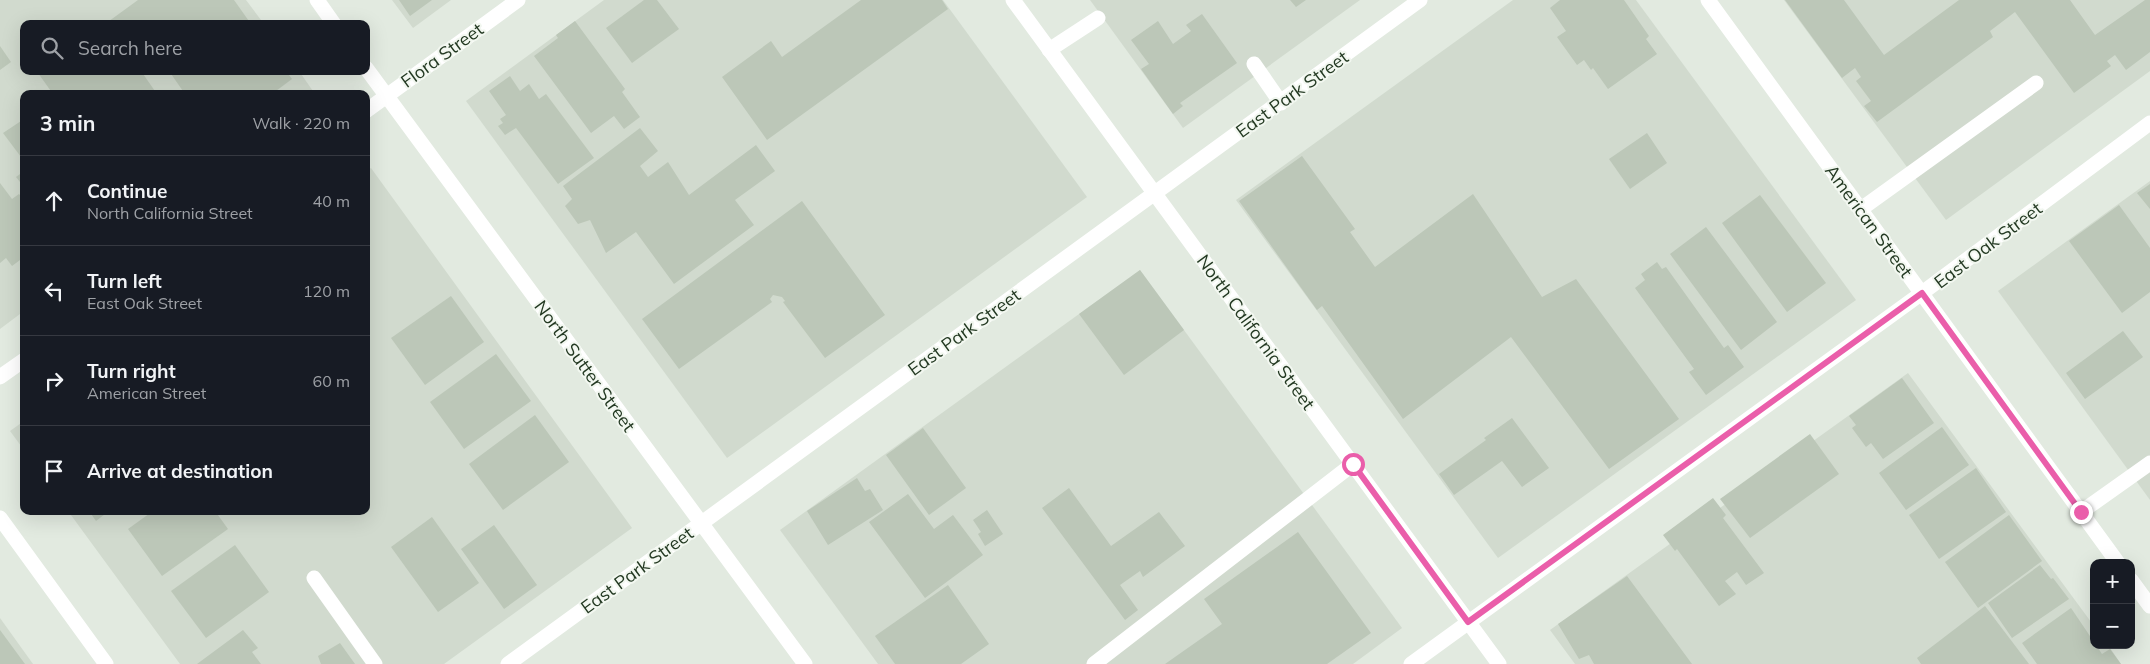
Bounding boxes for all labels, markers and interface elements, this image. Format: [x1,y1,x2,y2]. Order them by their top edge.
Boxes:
street label: Flora Street [396,17,488,93]
search box [20,20,370,75]
icon: search [38,34,66,62]
text: Search here [78,36,182,60]
street label: East Park Street [1231,45,1353,143]
text: 3 min [40,110,95,136]
text: Walk · 220 m [252,113,350,133]
street label: American Street [1820,160,1918,282]
text: Continue [87,179,167,203]
icon: ahead [40,187,68,215]
text: 40 m [313,191,350,211]
street label: East Oak Street [1929,197,2047,293]
text: North California Street [87,203,253,223]
street label: North California Street [1192,250,1320,414]
text: Turn left [87,269,162,293]
icon: left [40,277,68,305]
text: 120 m [303,281,350,301]
street label: East Park Street [903,283,1025,381]
text: East Oak Street [87,293,202,313]
street label: North Sutter Street [530,296,640,436]
text: Turn right [87,359,176,383]
icon: right [40,367,68,395]
text: 60 m [313,371,350,391]
text: American Street [87,383,206,403]
route start [1342,453,1365,476]
icon: arrive [40,457,68,485]
text: Arrive at destination [87,459,273,483]
route end [2070,501,2093,524]
street label: East Park Street [576,521,698,619]
map controls [2090,559,2135,649]
button: + [2090,559,2135,604]
button: − [2090,604,2135,649]

